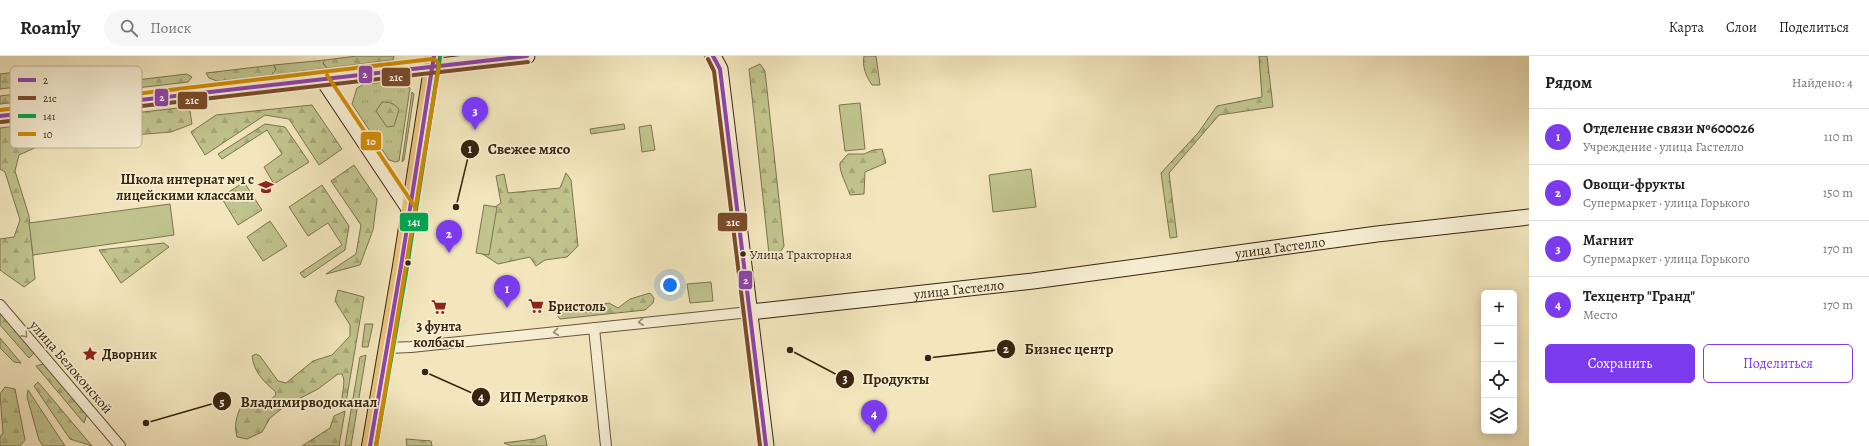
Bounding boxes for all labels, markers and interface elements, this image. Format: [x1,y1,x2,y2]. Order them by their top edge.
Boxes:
search box [104,10,384,46]
text: Roamly [20,15,80,41]
icon: search [118,17,140,39]
text: Поиск [150,18,191,38]
text: Карта [1669,18,1704,37]
text: Слои [1726,18,1757,37]
text: Поделиться [1779,18,1849,37]
line badge: 2 [358,65,373,84]
legend [10,66,142,148]
text: 2 [362,67,368,82]
line badge: 21с [381,67,411,87]
text: 21с [389,70,403,85]
text: Рядом [1545,71,1592,94]
text: 2 [43,73,48,88]
text: Найдено: 4 [1792,74,1853,91]
line badge: 2 [154,88,169,107]
text: 2 [159,90,165,105]
text: 21с [43,91,57,106]
line badge: 21с [177,91,208,110]
text: 21с [185,93,199,108]
pin: 3 [462,97,488,130]
text: 141 [43,109,56,124]
text: Отделение связи №600026 [1583,118,1755,138]
text: 10 [43,127,53,142]
text: 1 [1556,128,1560,145]
text: 110 m [1824,128,1853,145]
line badge: 10 [360,131,382,151]
text: 10 [366,134,376,149]
callout: Свежее мясо [460,136,579,163]
text: Учреждение · улица Гастелло [1583,138,1744,155]
text: Свежее мясо [488,139,571,159]
text: 1 [468,141,473,157]
place label: Школа интернат №1 с лицейскими классами [115,170,254,205]
text: Овощи-фрукты [1583,174,1685,194]
school or university icon: Школа интернат №1 с лицейскими классами [257,178,275,196]
text: 2 [1555,184,1561,201]
text: 150 m [1823,184,1853,201]
text: Супермаркет · улица Горького [1583,194,1750,211]
line badge: 141 [399,212,429,232]
line badge: 21с [717,212,748,232]
text: 141 [407,215,421,230]
text: 21с [726,215,740,230]
pin: 2 [436,220,462,253]
text: Магнит [1583,230,1634,250]
street label: улица Гастелло [1233,232,1326,263]
text: 3 [1555,240,1561,257]
text: 170 m [1823,240,1853,257]
place label: Улица Тракторная [750,246,852,263]
marker: Улица Тракторная [738,249,748,259]
text: Супермаркет · улица Горького [1583,250,1750,267]
unlabelled marker [403,258,413,268]
line badge: 2 [738,270,753,290]
text: 2 [743,273,749,288]
pin: 1 [494,275,520,308]
your location [660,275,680,295]
street label: улица Гастелло [912,275,1005,304]
text: Техцентр "Гранд" [1583,286,1695,306]
map controls [1481,290,1517,434]
button: + [1481,290,1517,326]
text: 4 [1555,296,1561,313]
text: 170 m [1823,296,1853,313]
supermarket icon: Бристоль [527,297,545,315]
place label: Бристоль [548,297,606,316]
supermarket icon: 3 фунта колбасы [430,298,448,316]
text: Место [1583,306,1618,323]
street label: улица Белоконской [25,316,117,418]
place label: 3 фунта колбасы [413,317,465,352]
one-way arrow [638,318,644,327]
button: − [1481,326,1517,362]
one-way arrow [553,327,559,336]
one-way arrow [21,330,28,338]
callout: Бизнес центр [996,336,1121,363]
text: Бизнес центр [1025,339,1113,359]
text: 2 [1003,341,1009,357]
button: Сохранить [1545,344,1695,383]
button: Поделиться [1703,344,1853,383]
place icon: Дворник [81,345,99,363]
place label: Дворник [102,345,158,364]
button: locate [1481,362,1517,398]
callout: Продукты [835,366,938,393]
text: Продукты [863,369,929,389]
text: 3 [842,371,848,387]
callout: ИП Метряков [471,383,596,410]
text: ИП Метряков [499,387,589,407]
callout: Владимирводоканал [212,388,385,415]
text: 4 [478,389,484,405]
text: Владимирводоканал [241,392,378,412]
text: 5 [219,394,225,410]
button: layers [1481,398,1517,434]
pin: 4 [861,400,887,433]

